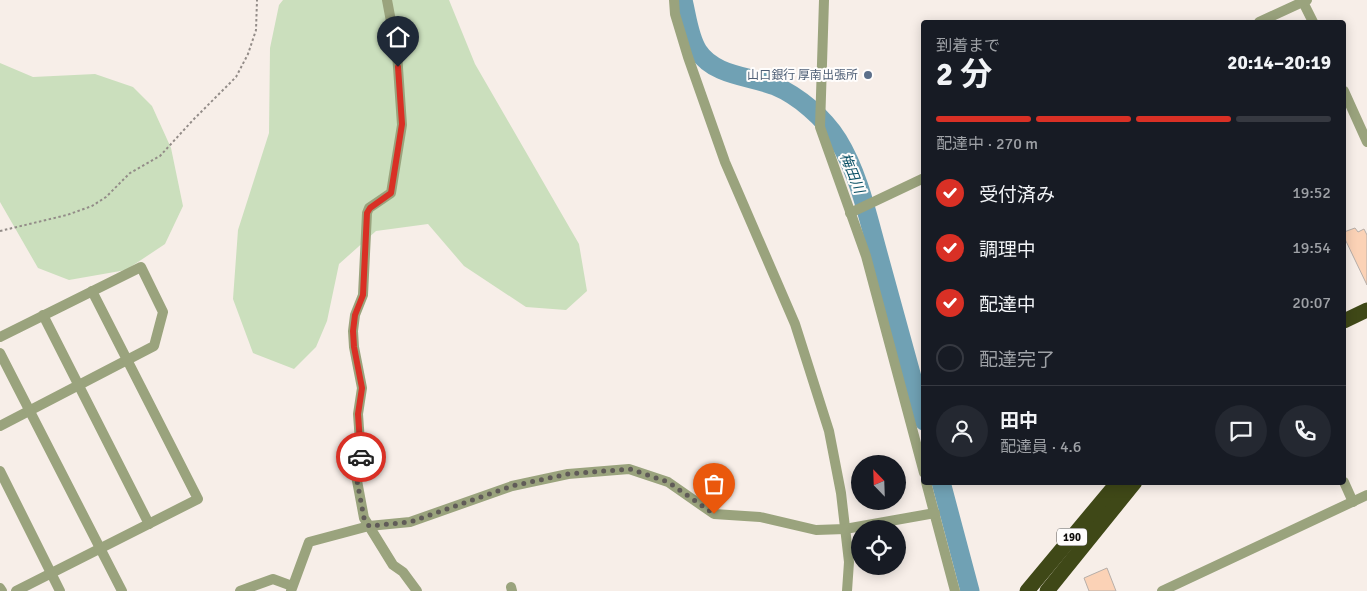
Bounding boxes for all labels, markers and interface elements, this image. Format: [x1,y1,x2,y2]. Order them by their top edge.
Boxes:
pin [377,16,419,67]
icon: home [384,23,412,51]
text: 到着まで [936,36,1000,56]
text: 20:14–20:19 [1227,51,1331,75]
text: 2 分 [936,55,992,94]
place label: 山口銀行 厚南出張所 [747,68,858,83]
marker: 山口銀行 厚南出張所 [862,69,874,81]
text: 配達中 · 270 m [936,134,1038,154]
water label: 梅田川 [836,150,868,198]
icon: check [936,179,964,207]
text: 受付済み [979,183,1055,207]
text: 19:52 [1292,183,1331,203]
icon: check [936,234,964,262]
text: 調理中 [979,238,1036,262]
text: 19:54 [1292,238,1331,258]
icon: check [936,289,964,317]
text: 配達中 [979,293,1036,317]
text: 20:07 [1292,293,1331,313]
text: 配達完了 [979,348,1055,372]
button: person [936,405,988,457]
button: chat [1215,405,1267,457]
button: phone [1279,405,1331,457]
text: 田中 [1000,409,1038,433]
courier [336,432,386,482]
text: 配達員 · 4.6 [1000,437,1081,457]
icon: car [347,443,375,471]
north arrow [851,455,906,510]
map controls [851,455,906,575]
pin [693,463,735,514]
icon: bag [700,470,728,498]
button: locate [851,520,906,575]
road number: 190 [1057,528,1087,546]

